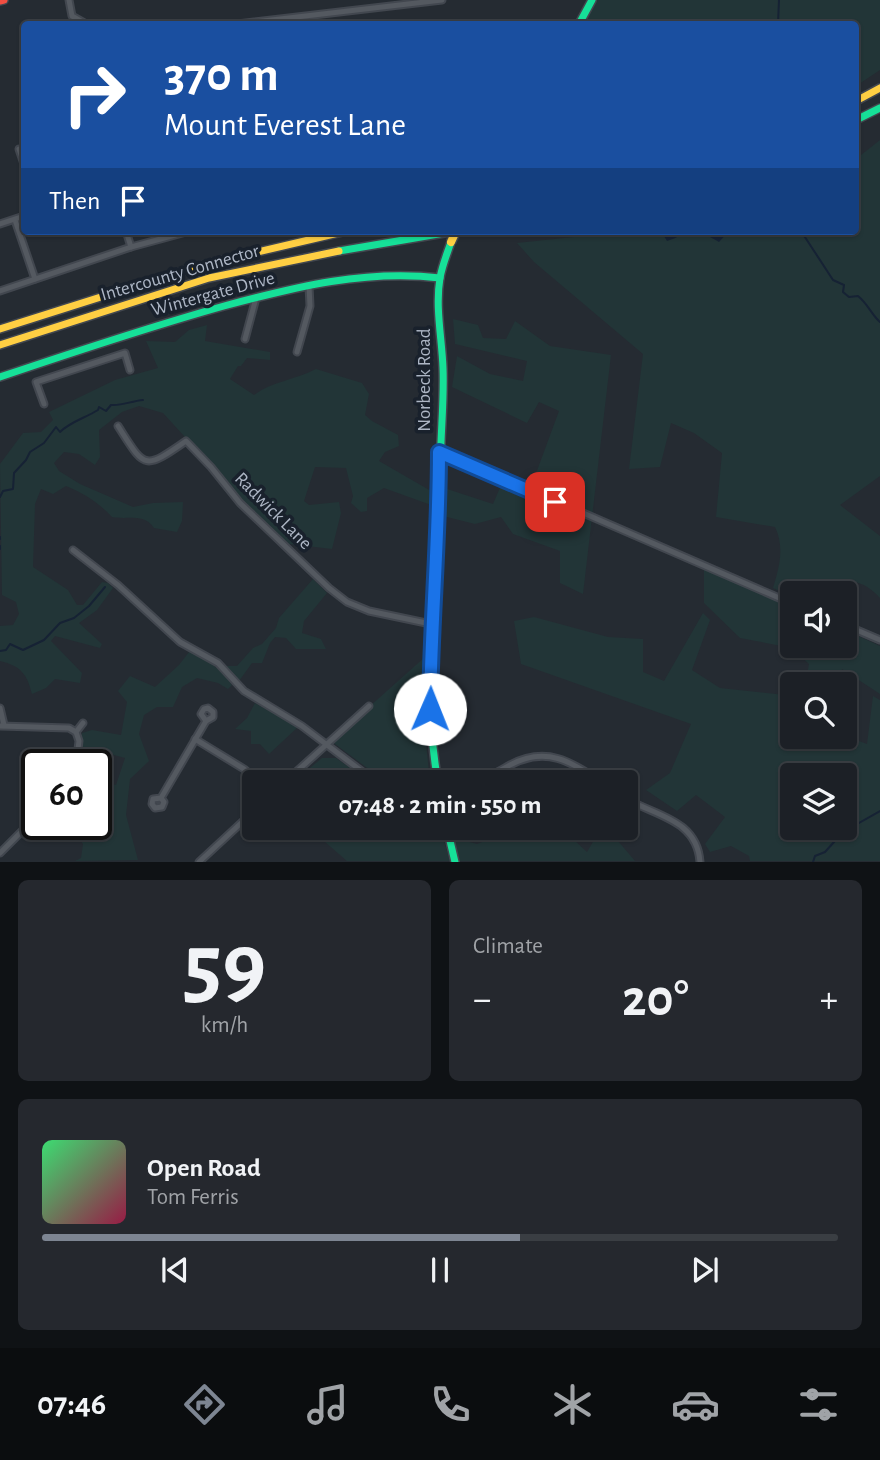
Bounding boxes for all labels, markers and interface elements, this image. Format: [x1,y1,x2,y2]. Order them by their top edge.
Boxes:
icon: right [49,49,140,140]
text: 370 m [164,51,279,100]
text: Mount Everest Lane [164,109,406,141]
icon: arrive [114,182,152,220]
text: Then [49,188,100,214]
street label: Intercounty Connector [99,241,261,305]
street label: Wintergate Drive [149,268,277,320]
street label: Norbeck Road [415,328,434,432]
street label: Radwick Lane [231,469,315,553]
pin [525,472,585,532]
icon: arrive [536,483,574,521]
map controls [780,581,857,840]
button: sound [780,581,857,658]
position arrow [393,672,467,746]
button: search [780,672,857,749]
speed limit sign: 60 [21,749,112,840]
button: layers [780,763,857,840]
text: 07:48 · 2 min · 550 m [339,792,541,818]
text: 59 [183,921,266,1012]
text: Climate [473,935,543,958]
text: 20° [622,973,689,1025]
text: − [473,981,491,1019]
text: + [820,981,838,1019]
text: km/h [201,1014,248,1037]
text: Open Road [147,1155,261,1181]
text: Tom Ferris [147,1186,239,1209]
icon: previous [156,1251,194,1289]
icon: pause [421,1251,459,1289]
icon: next [686,1251,724,1289]
icon: directions [180,1380,229,1429]
icon: music [303,1380,352,1429]
icon: phone [426,1380,475,1429]
icon: climate [548,1380,597,1429]
icon: car [671,1380,720,1429]
icon: filters [794,1380,843,1429]
text: 07:46 [37,1388,106,1420]

